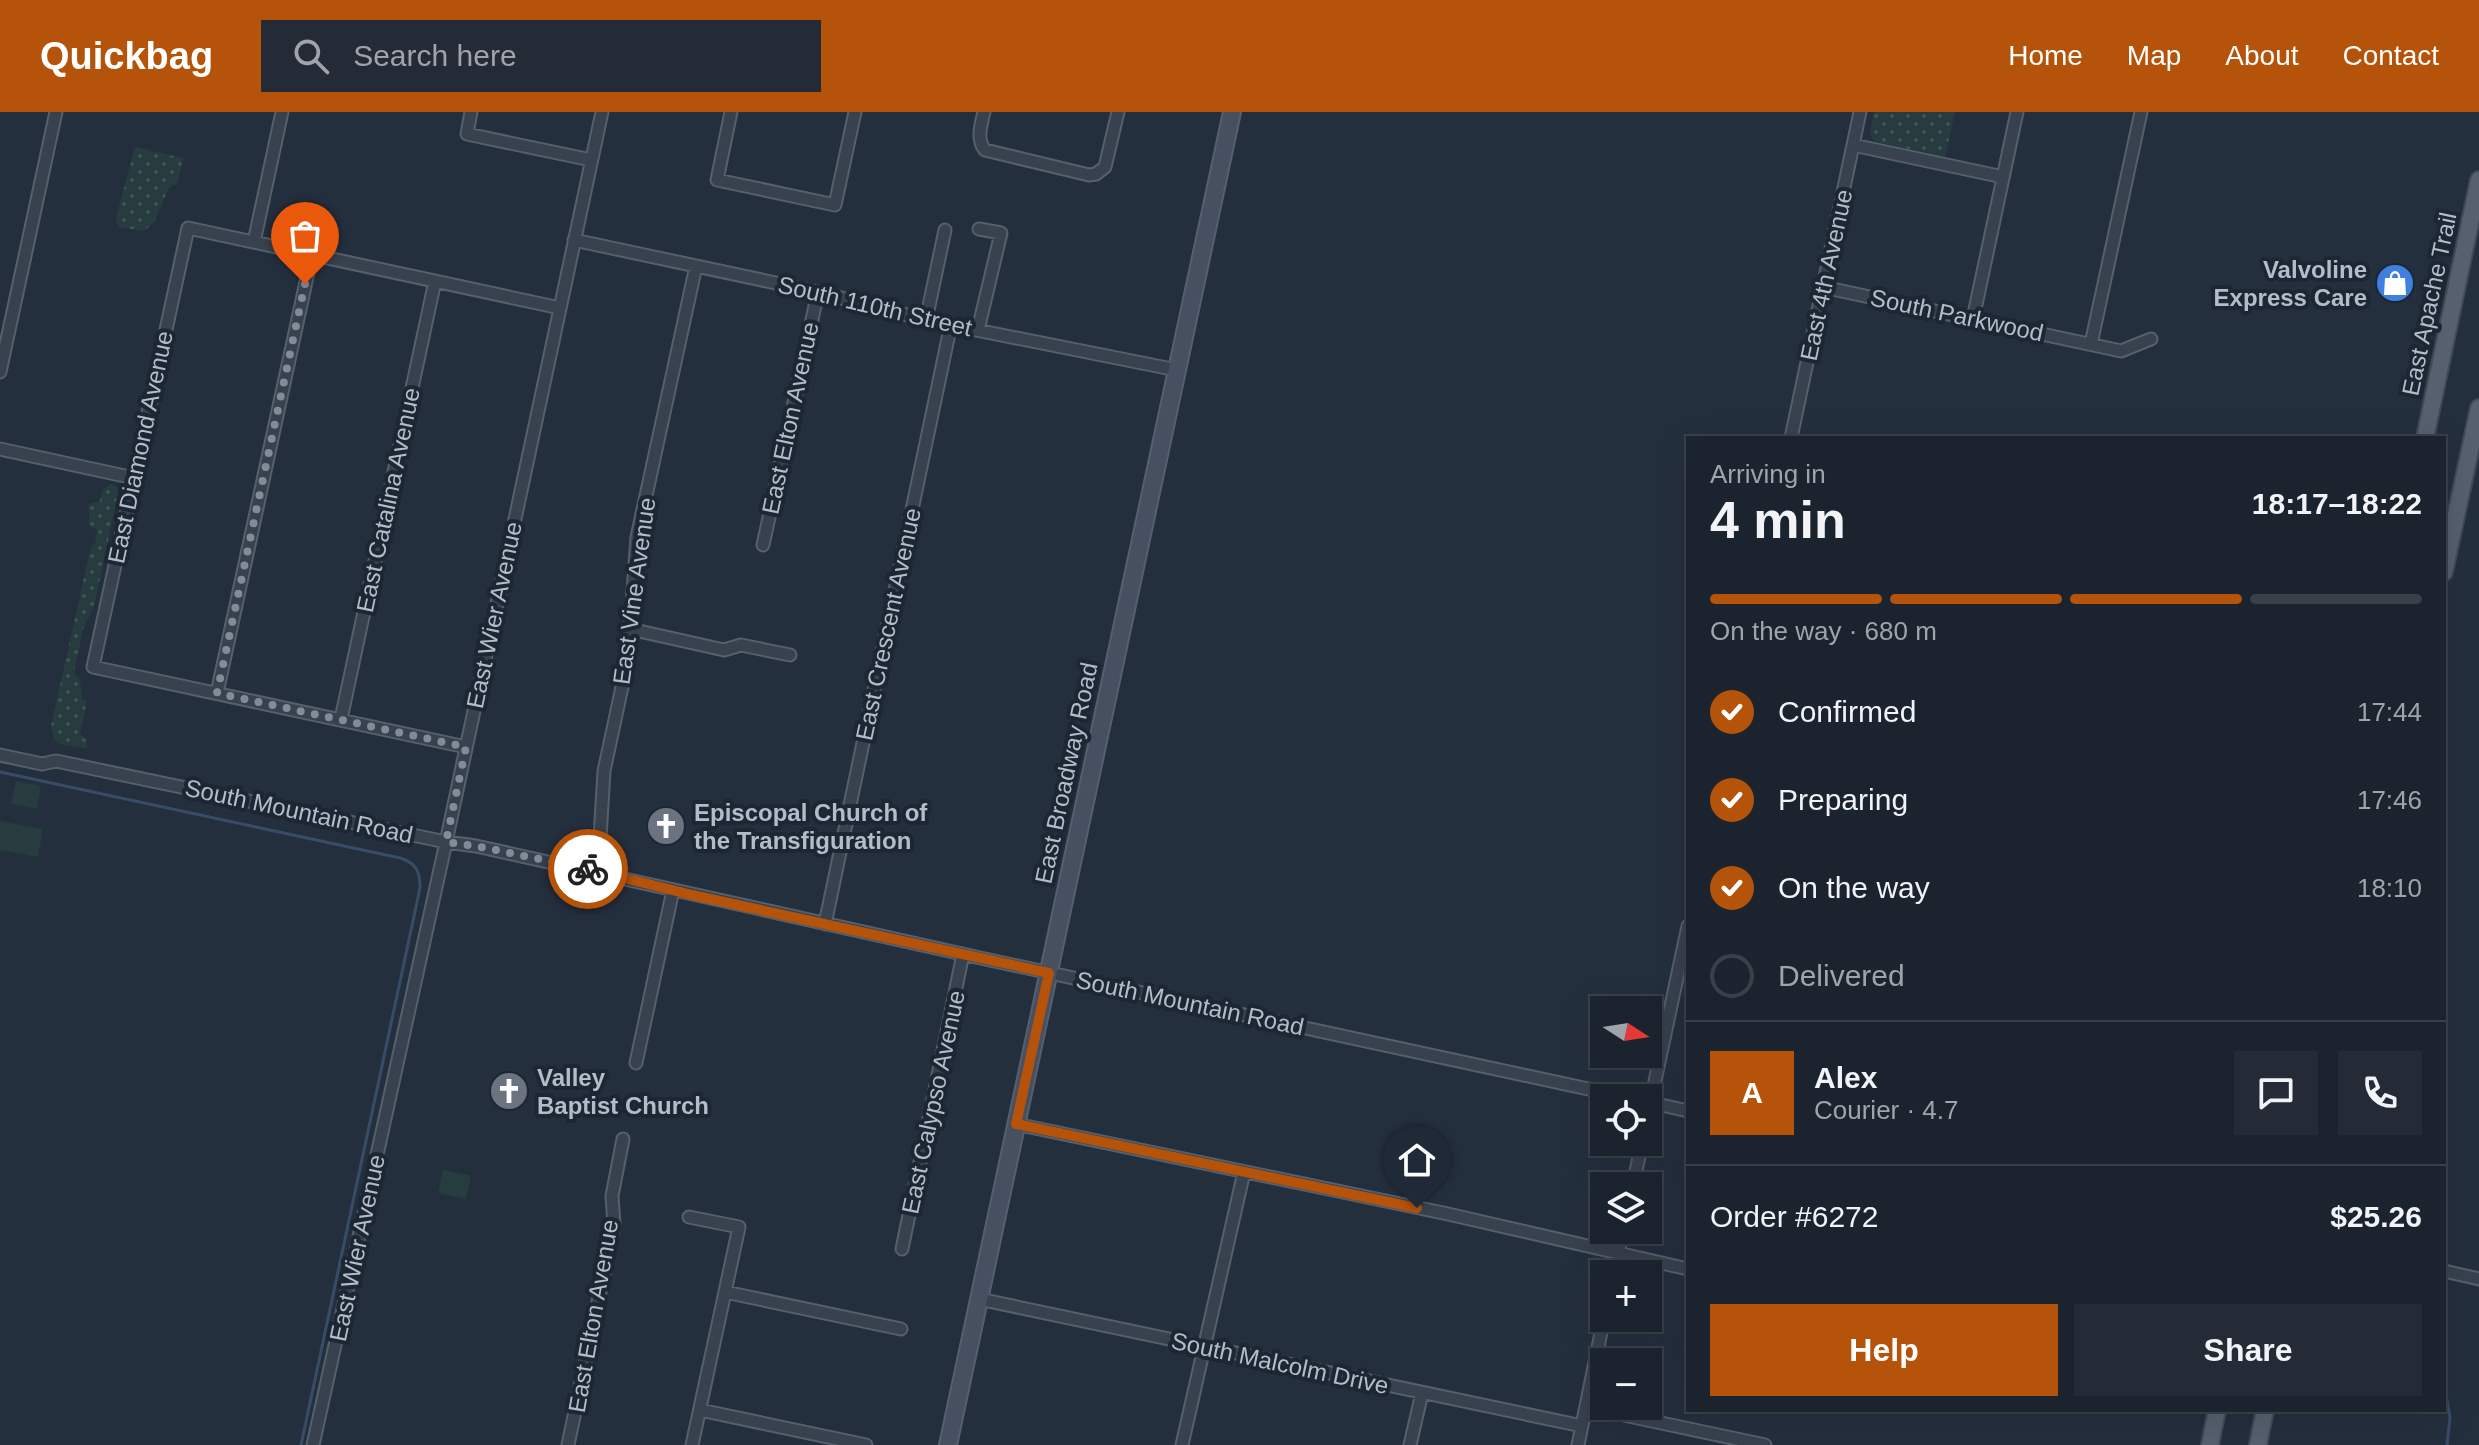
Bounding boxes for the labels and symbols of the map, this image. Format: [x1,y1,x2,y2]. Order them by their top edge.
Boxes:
street label: East 4th Avenue [1795,187,1857,363]
pin [271,202,339,284]
street label: East Apache Trail [2396,210,2462,398]
place label: Valvoline Express Care [2214,256,2367,311]
shop icon: Valvoline Express Care [2374,262,2416,304]
street label: South 110th Street [775,271,975,342]
street label: South Parkwood [1868,283,2046,347]
street label: East Elton Avenue [756,319,824,517]
street label: East Diamond Avenue [102,328,178,566]
street label: East Catalina Avenue [351,385,425,615]
street label: East Vine Avenue [608,496,660,686]
street label: East Crescent Avenue [850,505,926,743]
street label: East Wier Avenue [461,519,527,711]
street label: East Broadway Road [1029,660,1103,886]
street label: South Mountain Road [183,774,415,848]
place label: Episcopal Church of the Transfiguration [694,799,928,854]
church icon: Episcopal Church of the Transfiguration [645,805,687,847]
courier [548,829,628,909]
street label: South Mountain Road [1074,966,1306,1040]
street label: East Calypso Avenue [896,988,970,1216]
north arrow [1590,996,1662,1068]
place label: Valley Baptist Church [537,1064,709,1119]
church icon: Valley Baptist Church [488,1070,530,1112]
pin [1383,1126,1451,1208]
street label: East Wier Avenue [324,1152,390,1344]
street label: East Elton Avenue [563,1217,623,1415]
street label: South Malcolm Drive [1169,1327,1391,1399]

